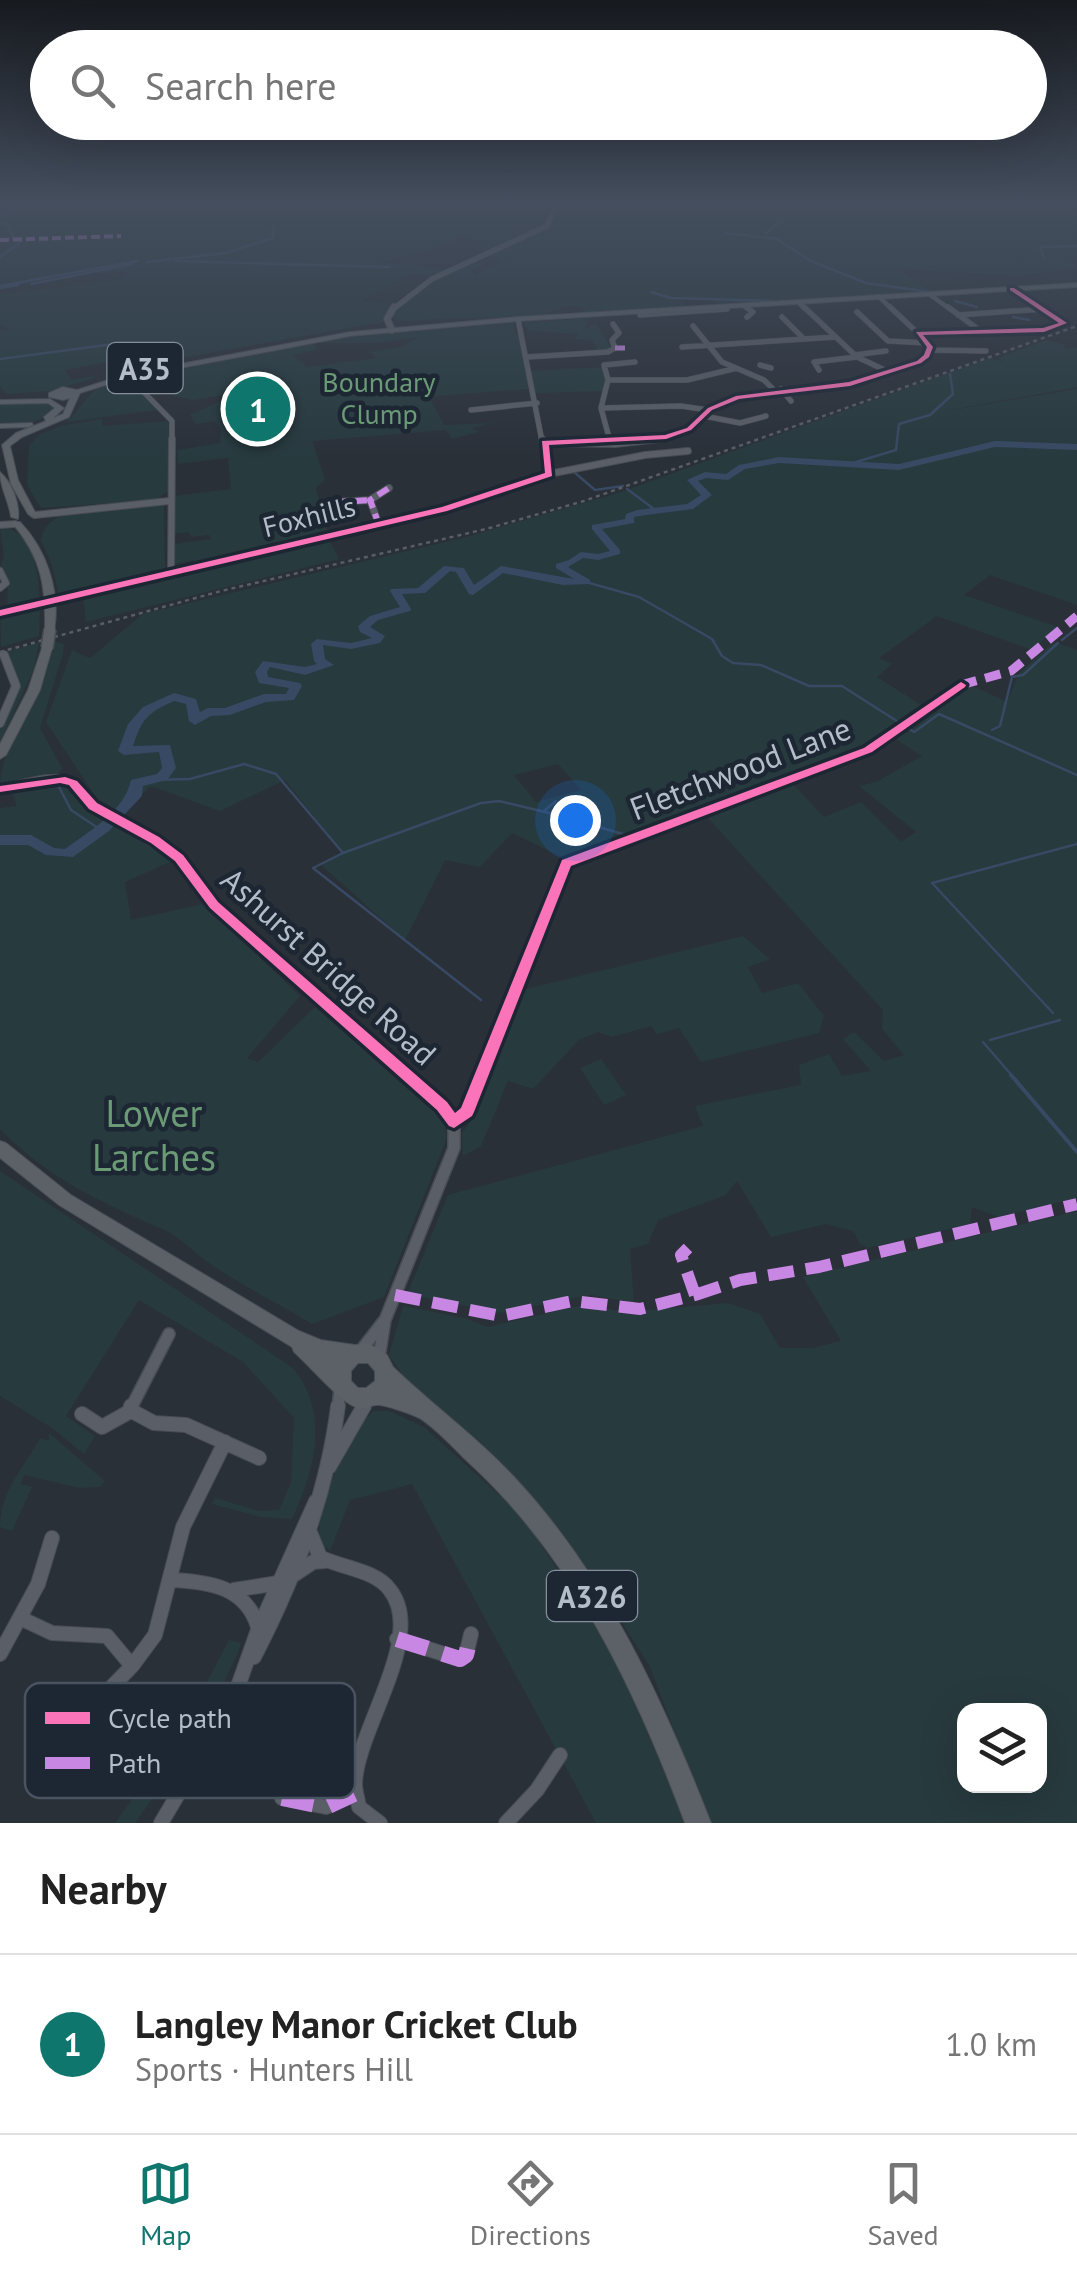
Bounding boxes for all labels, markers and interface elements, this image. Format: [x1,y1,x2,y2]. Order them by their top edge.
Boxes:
search box [30,30,1047,140]
icon: search [65,58,120,113]
text: Search here [145,61,337,110]
road number: A35 [108,343,182,393]
park label: Boundary Clump [322,363,436,432]
pin: 1 [226,372,290,446]
street label: Foxhills [259,487,359,545]
street label: Fletchwood Lane [624,707,856,829]
your location [550,795,601,846]
street label: Ashurst Bridge Road [212,858,446,1074]
park label: Lower Larches [92,1088,216,1181]
road number: A326 [547,1571,637,1621]
legend [25,1683,355,1798]
text: Cycle path [108,1699,232,1736]
map controls [957,1703,1047,1793]
button: layers [957,1703,1047,1793]
text: Path [108,1744,161,1781]
text: Nearby [40,1861,167,1916]
text: Langley Manor Cricket Club [135,1999,578,2048]
text: 1 [63,2023,82,2065]
text: 1.0 km [945,2023,1037,2065]
text: Sports · Hunters Hill [135,2048,413,2090]
tab: Map [138,2156,193,2253]
tab: Directions [470,2156,591,2253]
tab: Saved [867,2156,939,2253]

